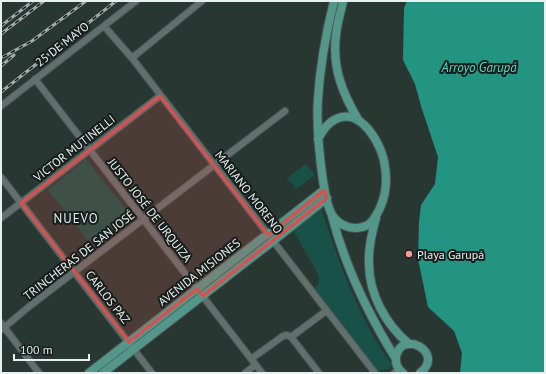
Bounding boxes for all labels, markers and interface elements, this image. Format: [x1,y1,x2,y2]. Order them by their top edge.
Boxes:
street label: 25 DE MAYO [32,18,92,70]
water label: Arroyo Garupá [440,59,517,76]
street label: VICTOR MUTINELLI [29,112,118,185]
street label: MARIANO MORENO [212,148,286,236]
street label: JUSTO JOSÉ DE URQUIZA [104,154,195,265]
street label: TRINCHERAS DE SAN JOSÉ [20,207,138,303]
district label: NUEVO [53,210,99,227]
street label: AVENIDA MISIONES [155,235,243,309]
place label: Playa Garupá [417,247,484,262]
marker: Playa Garupá [404,249,414,259]
street label: CARLOS PAZ [83,267,134,327]
scale bar [14,336,89,362]
text: 100 m [20,342,53,357]

